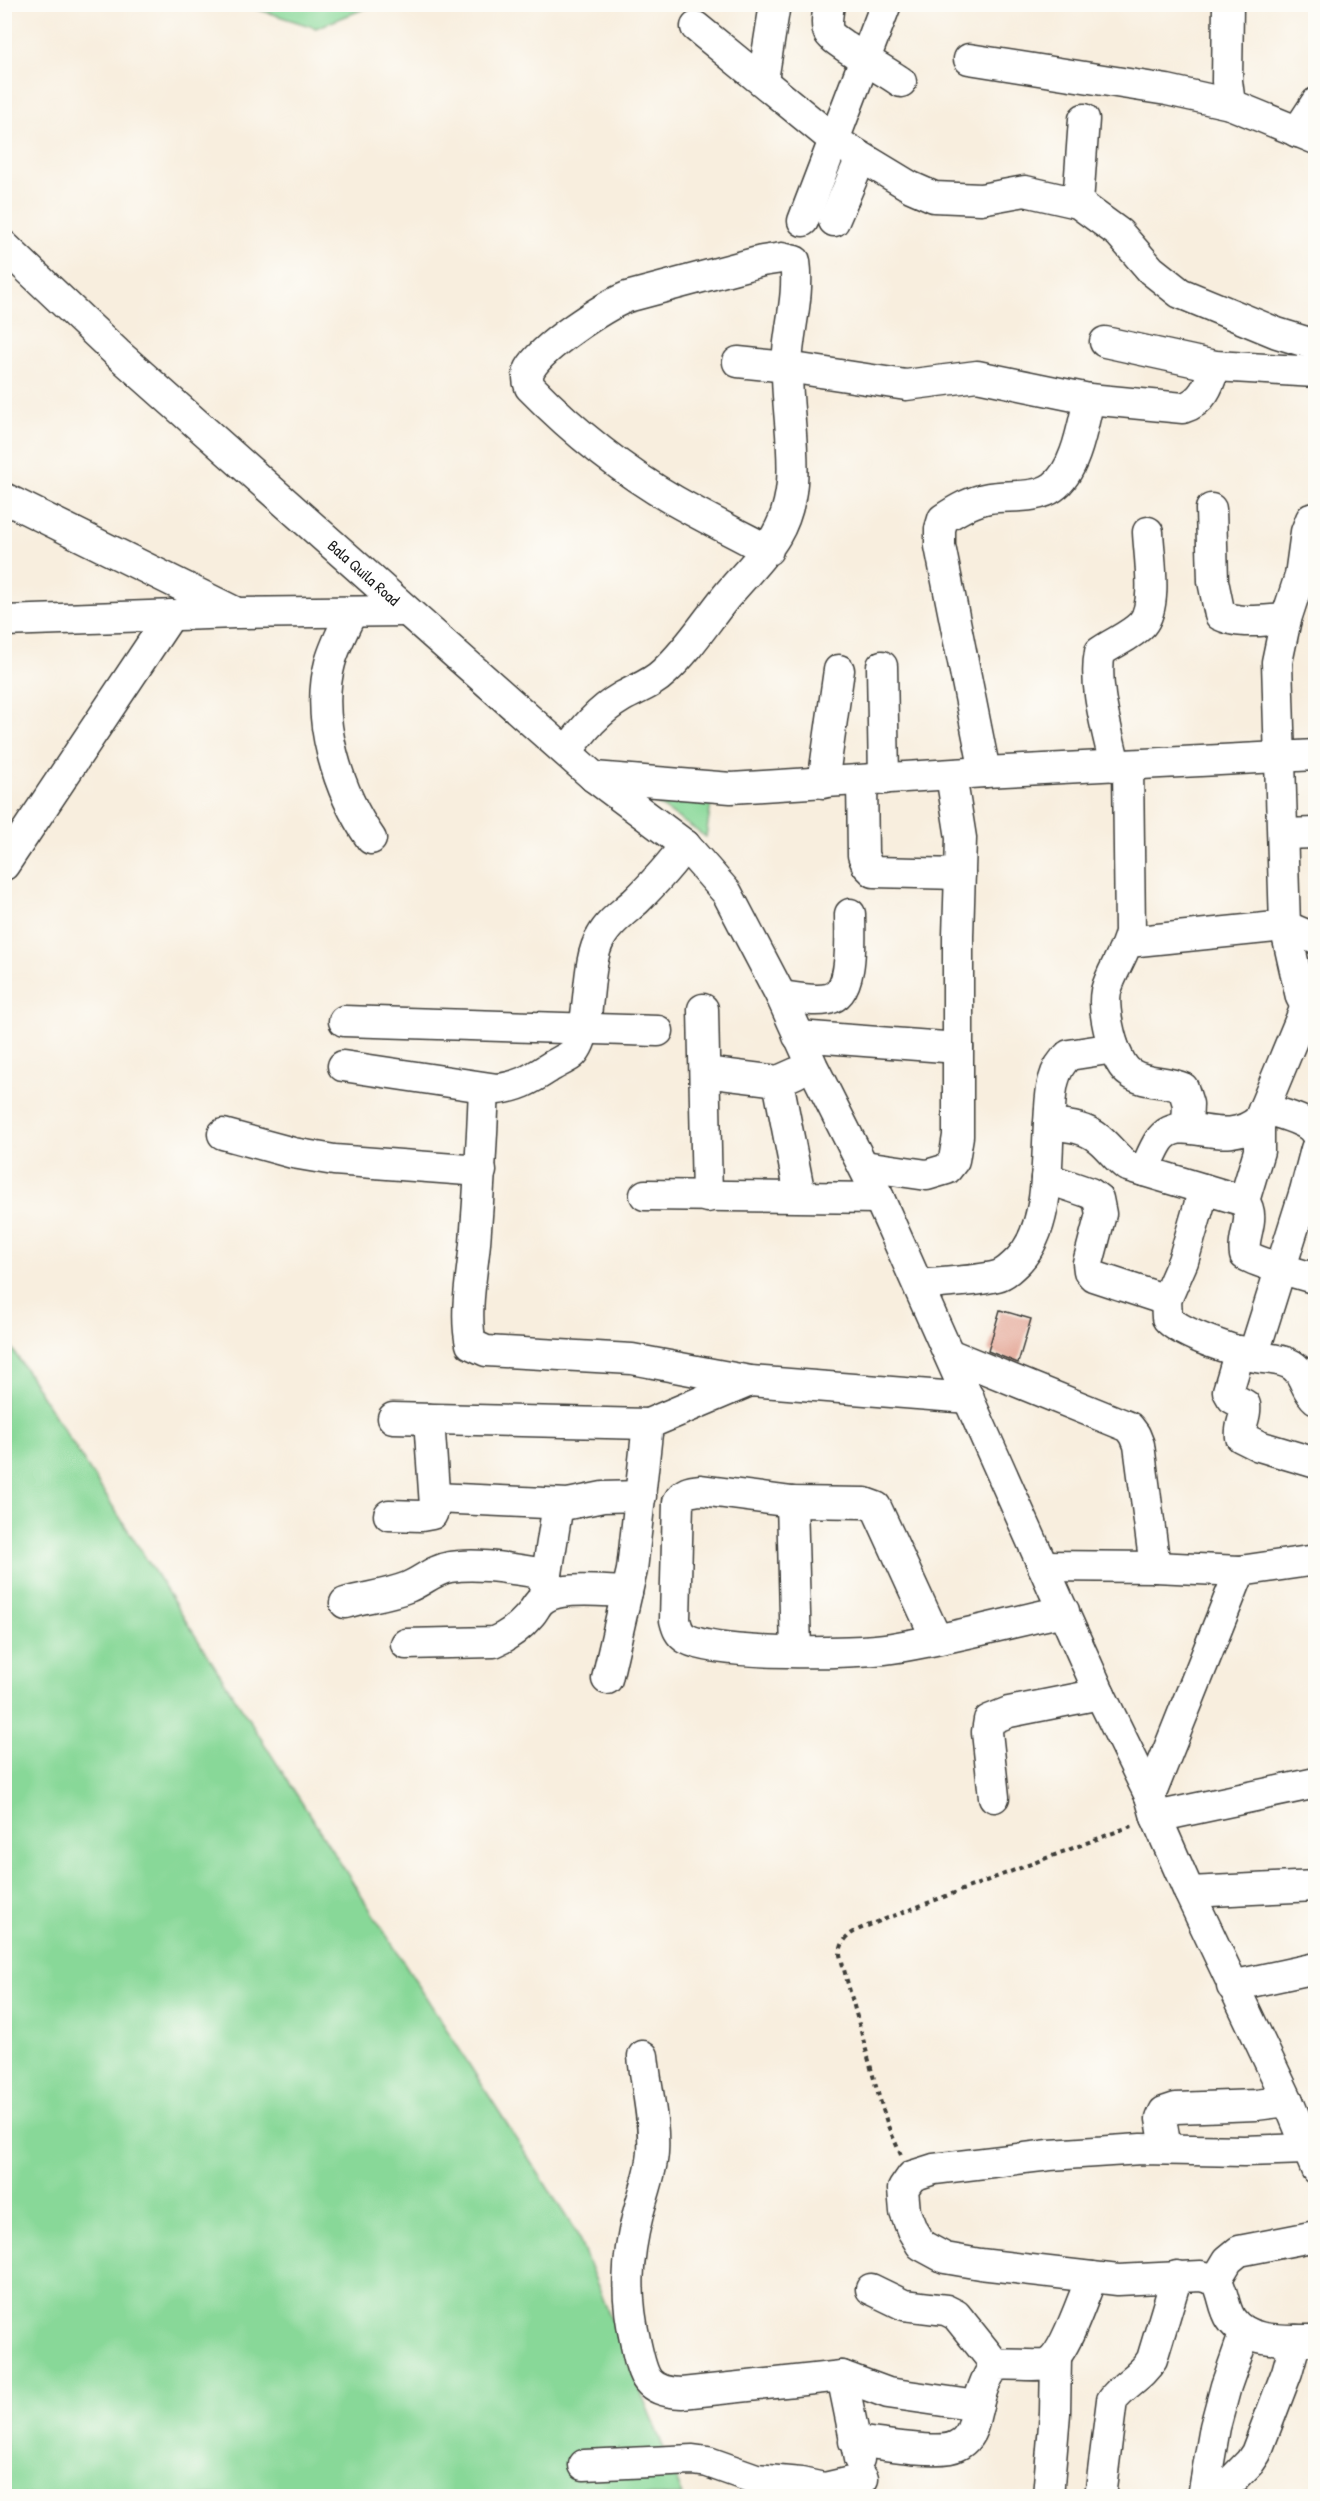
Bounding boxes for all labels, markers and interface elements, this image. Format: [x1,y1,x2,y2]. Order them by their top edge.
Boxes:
street label: Bala Quila Road [323,535,405,610]

